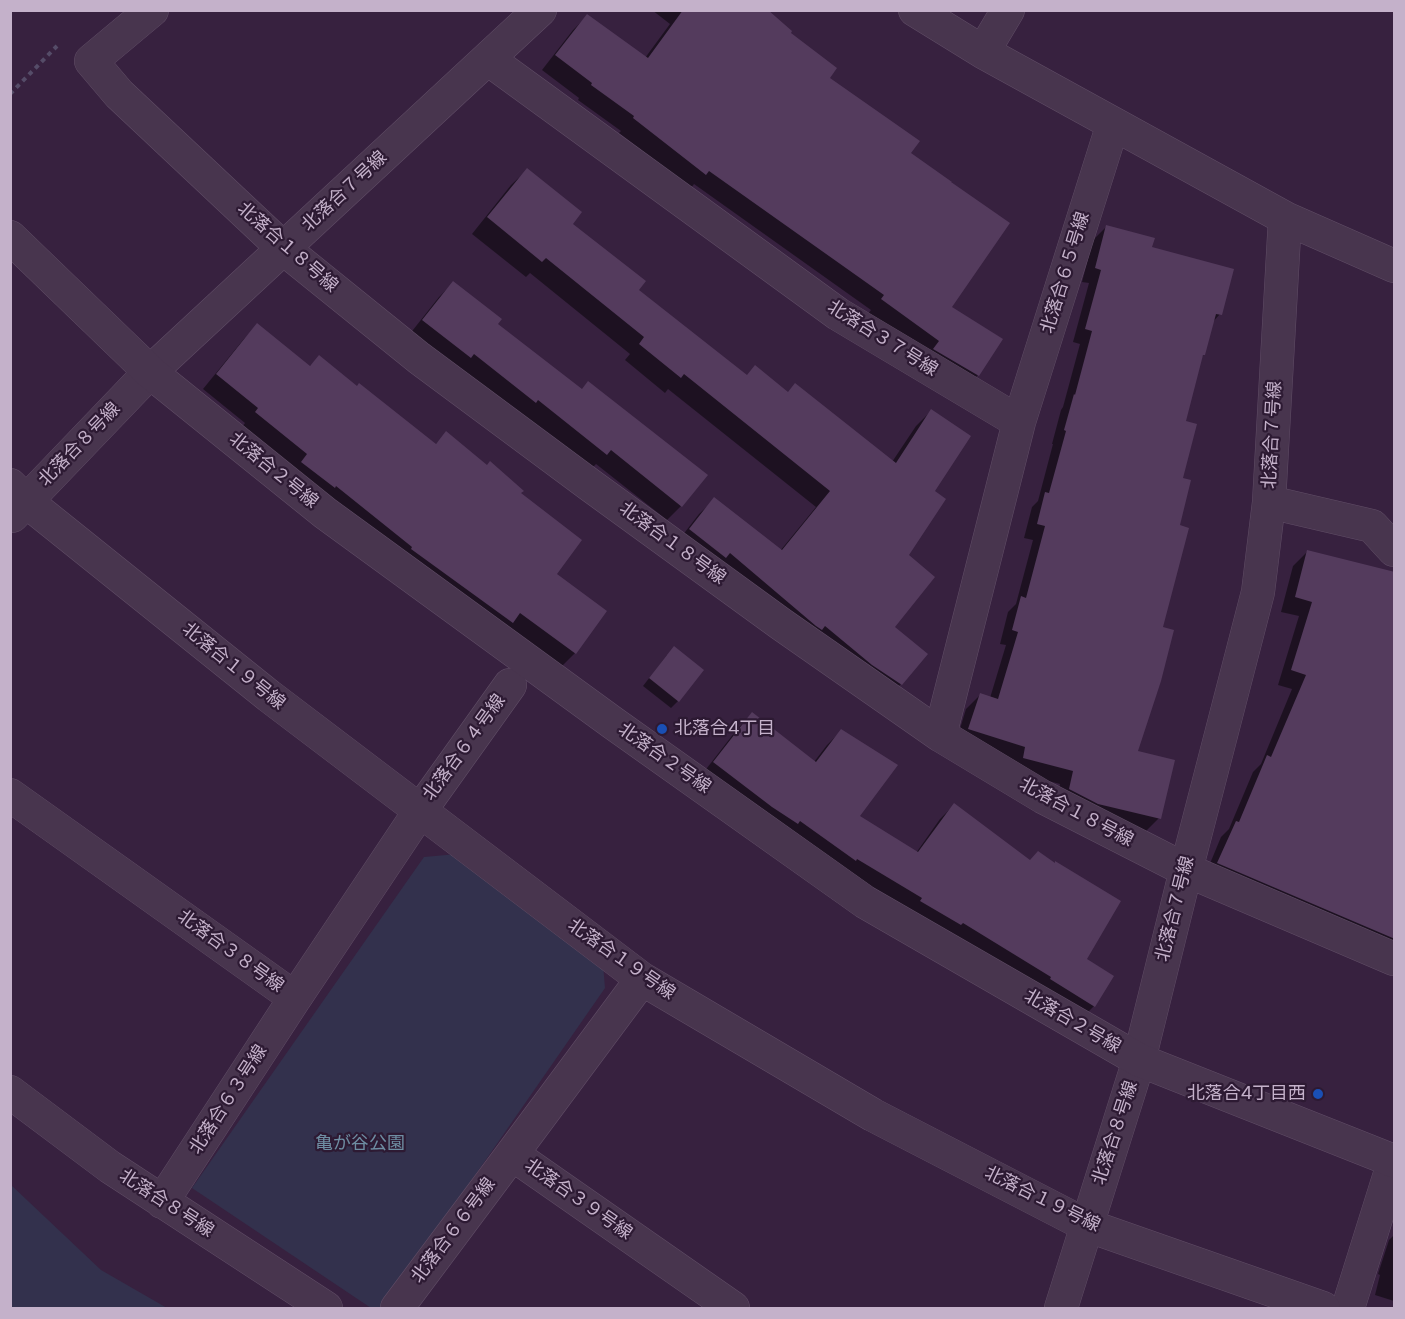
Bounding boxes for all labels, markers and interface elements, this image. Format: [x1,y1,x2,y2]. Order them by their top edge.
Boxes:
street label: 北落合７号線 [298,147,392,237]
street label: 北落合１８号線 [232,199,342,297]
street label: 北落合６５号線 [1037,210,1095,336]
street label: 北落合３７号線 [823,296,941,382]
street label: 北落合７号線 [1259,381,1287,489]
street label: 北落合８号線 [35,399,125,491]
street label: 北落合２号線 [224,429,322,513]
street label: 北落合１８号線 [615,498,729,590]
street label: 北落合１９号線 [177,619,289,715]
street label: 北落合６４号線 [419,691,511,805]
place label: 北落合4丁目 [674,718,775,740]
street label: 北落合２号線 [614,719,714,799]
marker: 北落合4丁目 [655,722,669,736]
street label: 北落合１８号線 [1015,774,1137,852]
street label: 北落合７号線 [1152,854,1200,964]
street label: 北落合３８号線 [173,906,287,998]
street label: 北落合１９号線 [563,915,679,1005]
street label: 北落合２号線 [1020,986,1124,1058]
street label: 北落合６３号線 [186,1041,272,1159]
street label: 北落合８号線 [1089,1078,1143,1188]
place label: 北落合4丁目西 [1187,1083,1306,1105]
marker: 北落合4丁目西 [1311,1087,1325,1101]
park label: 亀が谷公園 [315,1133,405,1155]
street label: 北落合３９号線 [520,1155,636,1245]
street label: 北落合１９号線 [981,1163,1103,1237]
street label: 北落合８号線 [115,1166,217,1242]
street label: 北落合６６号線 [407,1174,501,1288]

